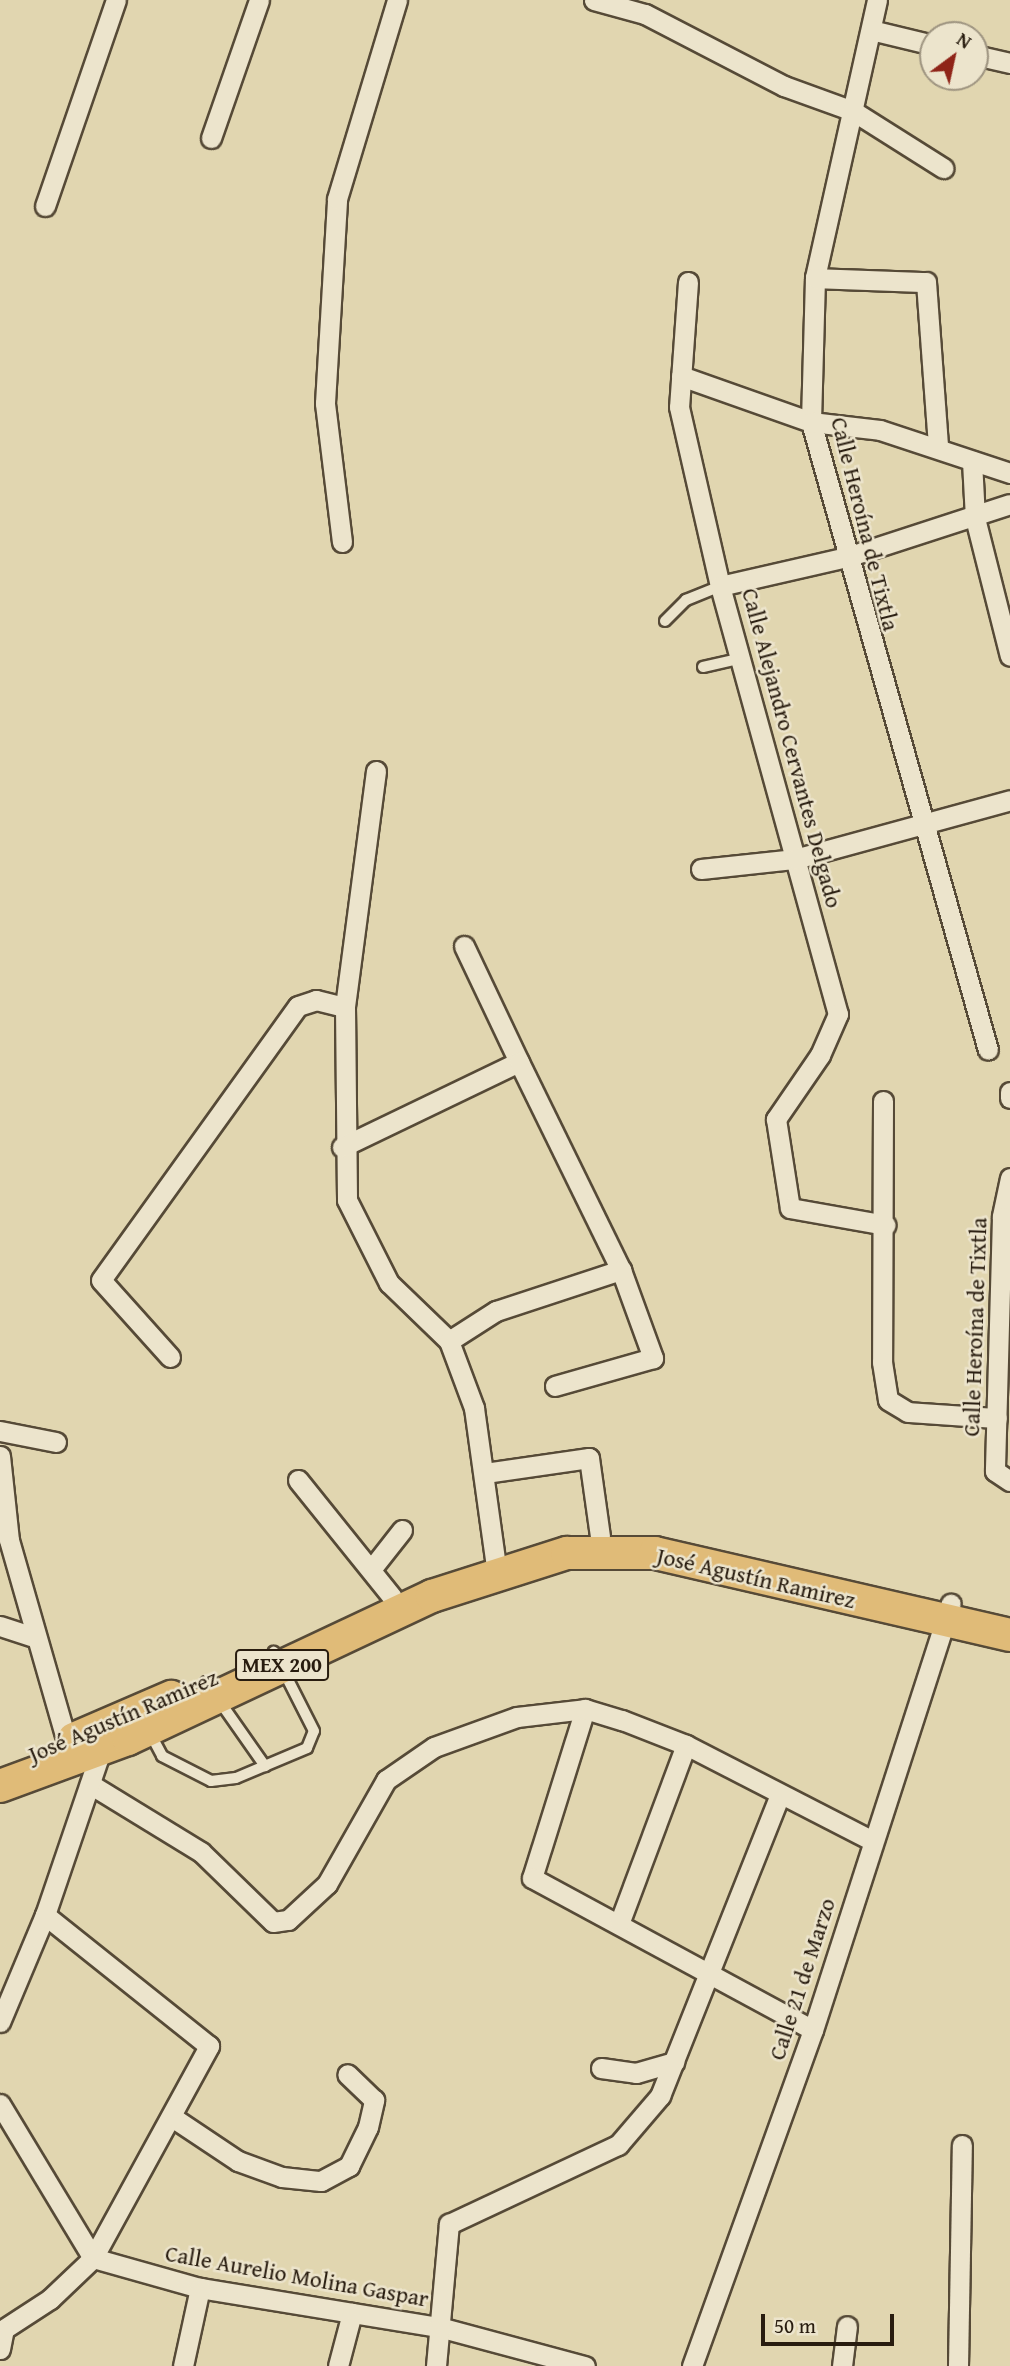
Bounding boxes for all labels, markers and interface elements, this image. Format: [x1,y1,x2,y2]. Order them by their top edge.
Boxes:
north arrow [919,21,989,91]
text: N [951,25,977,55]
street label: Calle Heroína de Tixtla [825,414,905,634]
street label: Calle Alejandro Cervantes Delgado [736,585,848,911]
street label: Calle Heroína de Tixtla [957,1217,993,1437]
street label: José Agustín Ramirez [654,1542,858,1614]
road number: MEX 200 [235,1648,329,1682]
street label: José Agustín Ramirez [24,1664,222,1768]
street label: Calle 21 de Marzo [763,1895,841,2063]
street label: Calle Aurelio Molina Gaspar [163,2239,431,2313]
scale bar [765,2300,898,2344]
text: 50 m [774,2310,816,2341]

